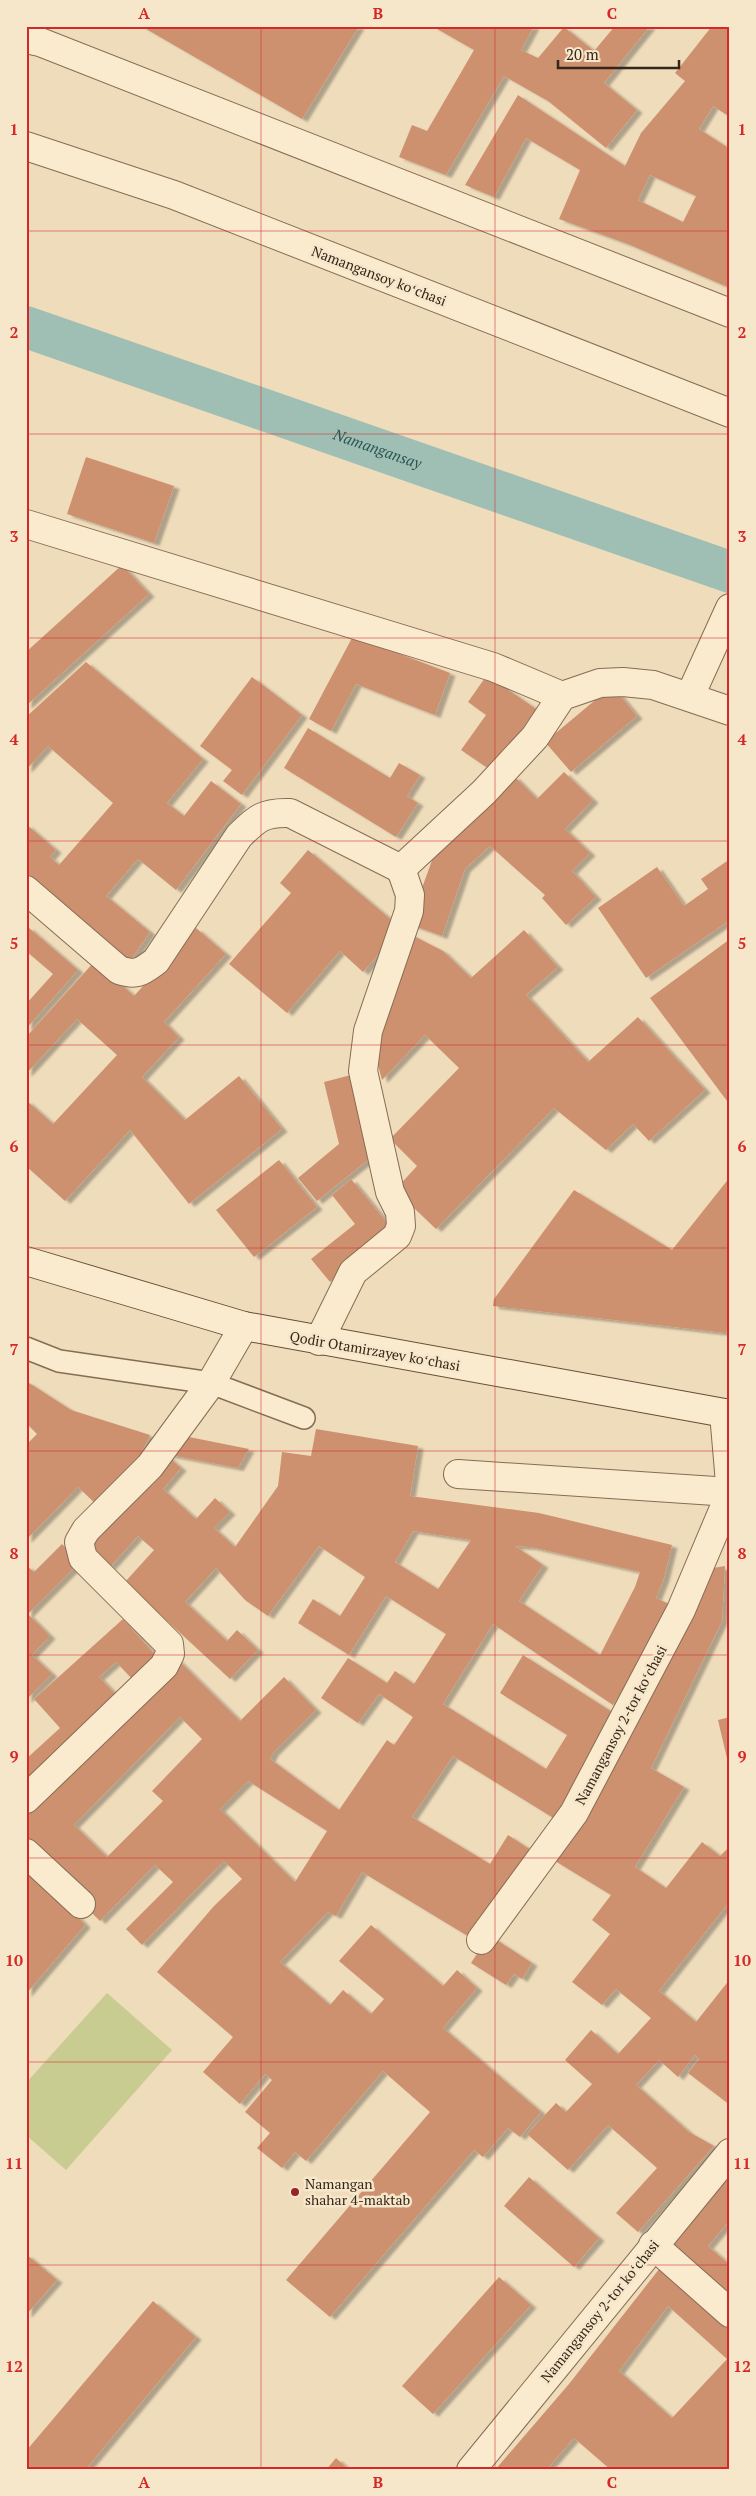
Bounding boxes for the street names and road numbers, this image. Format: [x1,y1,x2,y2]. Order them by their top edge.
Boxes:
street label: Namangansoy koʻchasi [309,241,449,310]
street label: Qodir Otamirzayev koʻchasi [288,1326,462,1375]
street label: Namangansoy 2-tor koʻchasi [570,1642,671,1808]
street label: Namangansoy 2-tor koʻchasi [536,2235,663,2386]

